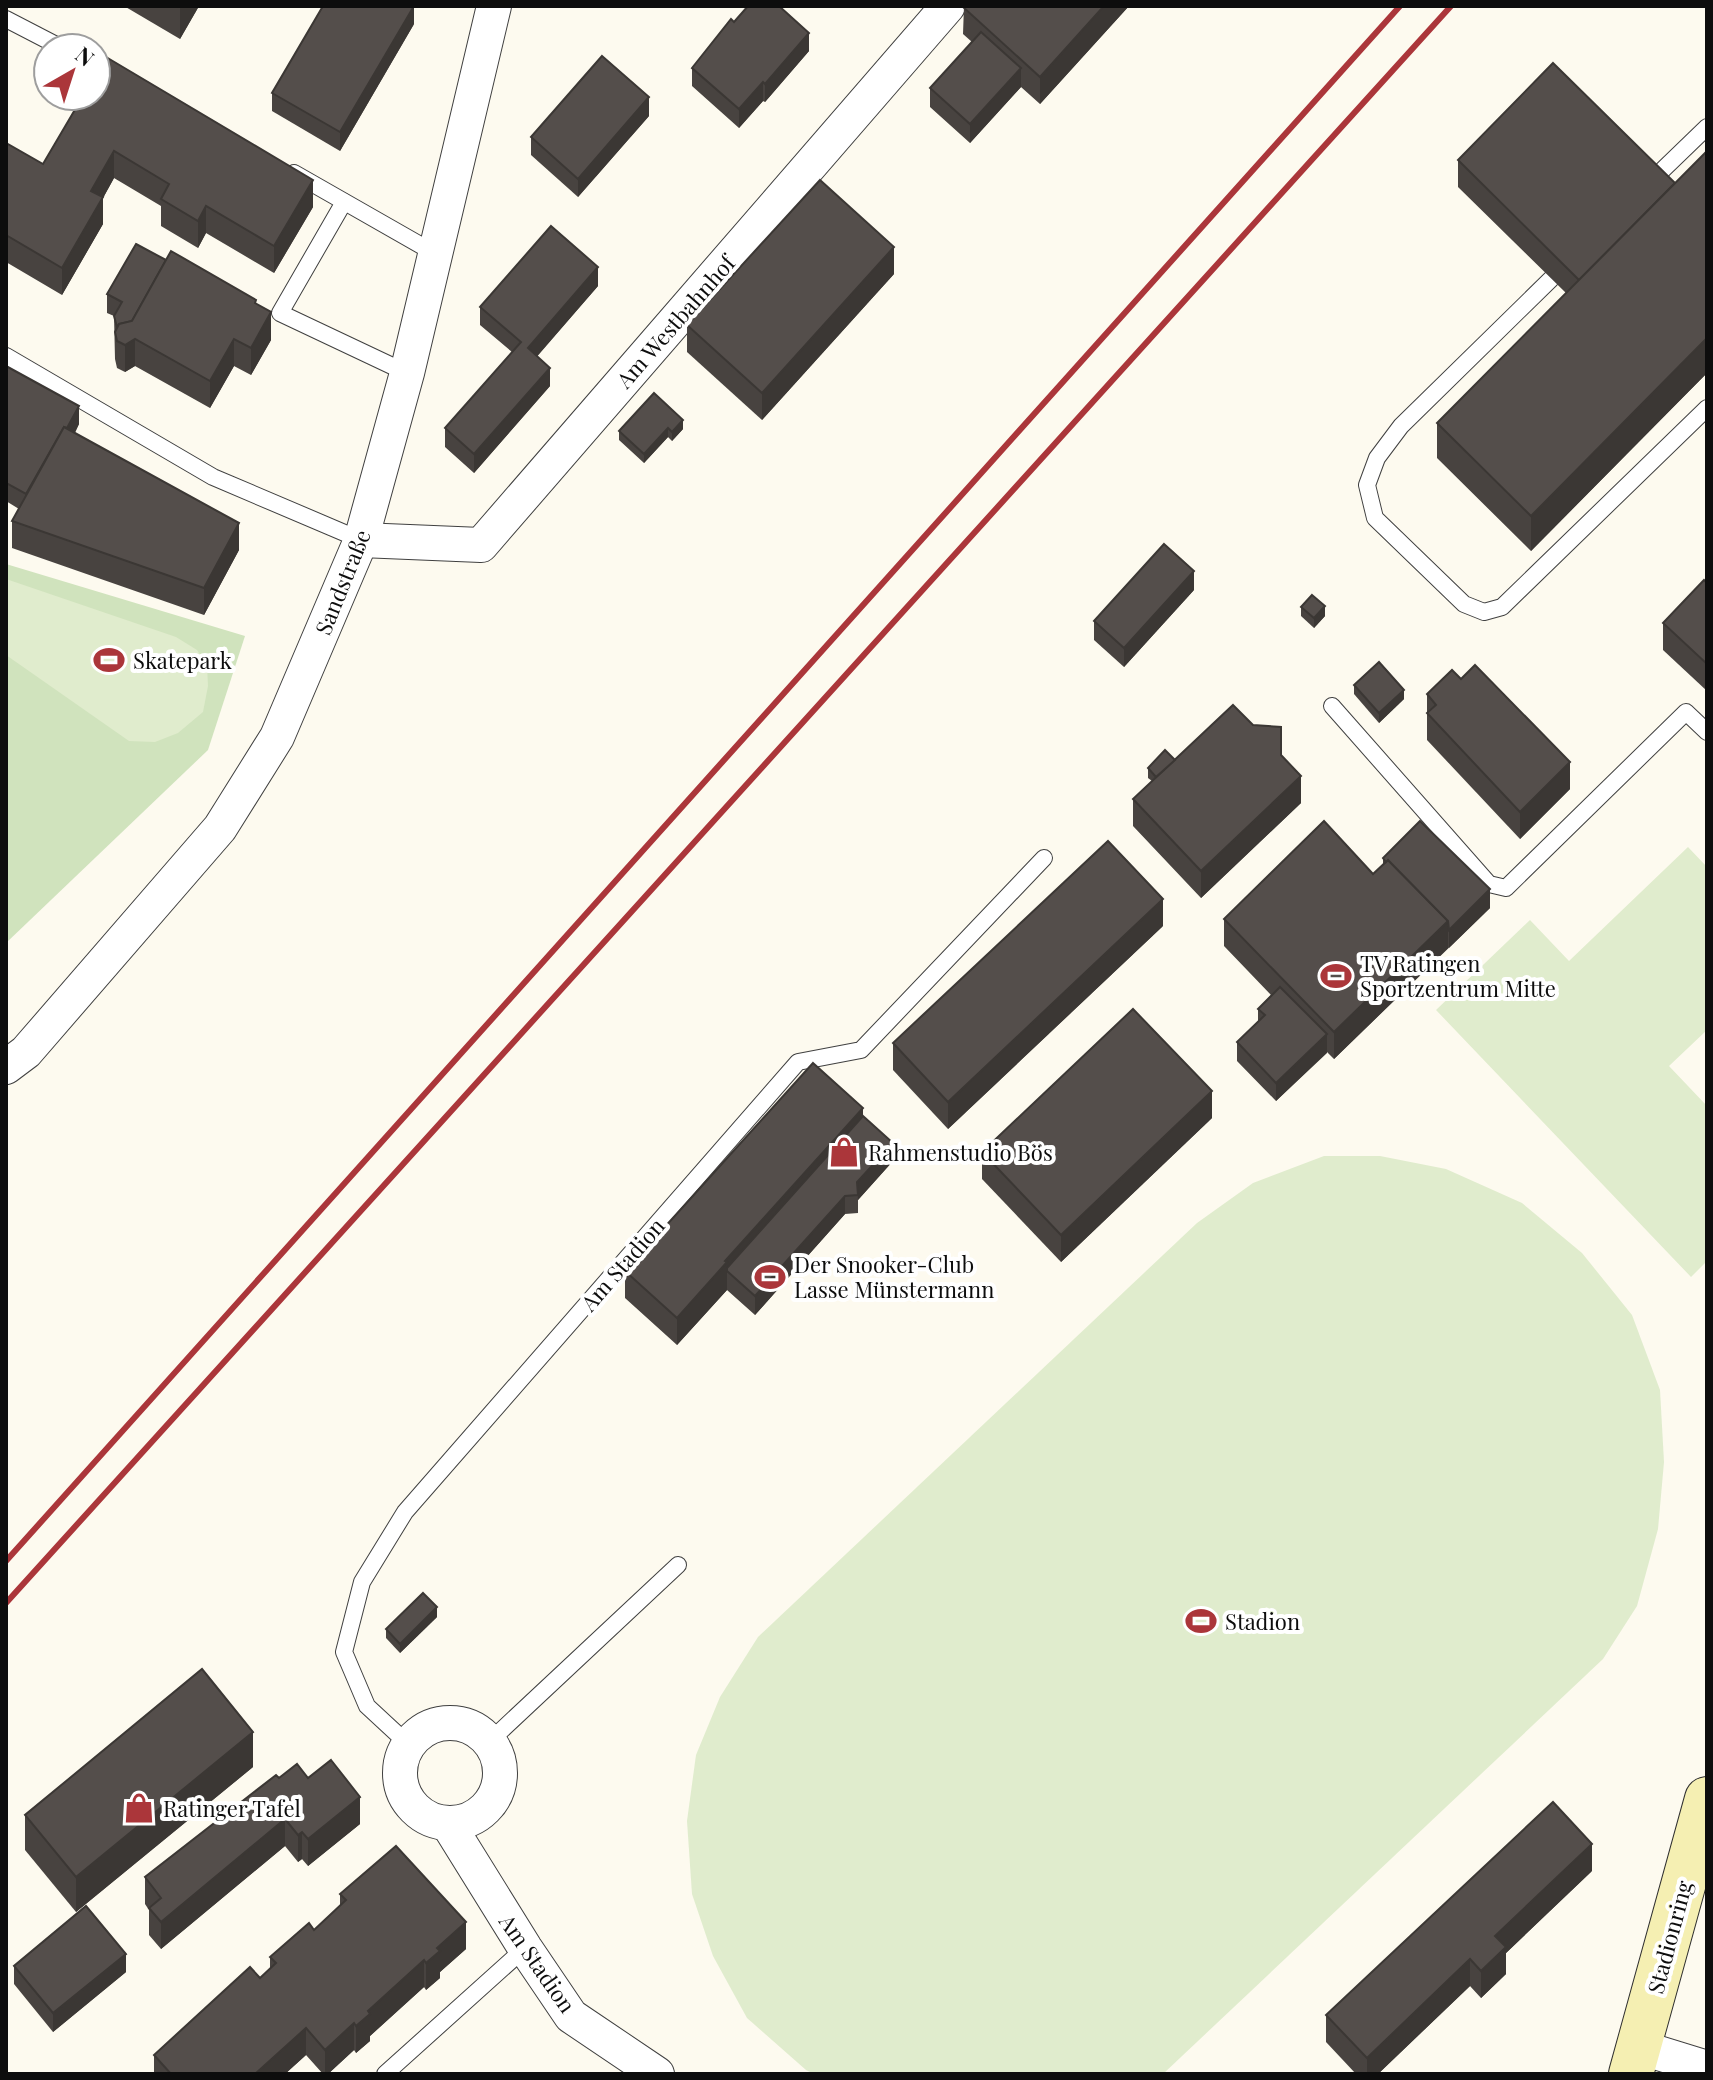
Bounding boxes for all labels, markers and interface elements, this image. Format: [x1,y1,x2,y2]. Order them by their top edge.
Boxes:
north arrow [32,32,112,112]
text: N [70,39,101,72]
street label: Am Westbahnhof [608,247,742,395]
street label: Sandstraße [307,525,377,639]
sports icon: Skatepark [92,643,126,677]
place label: Skatepark [133,645,232,675]
place label: TV Ratingen Sportzentrum Mitte [1360,948,1556,1003]
sports icon: TV Ratingen Sportzentrum Mitte [1319,959,1353,993]
shop icon: Rahmenstudio Bös [827,1135,861,1169]
place label: Rahmenstudio Bös [868,1137,1053,1167]
street label: Am Stadion [573,1211,671,1318]
place label: Der Snooker-Club Lasse Münstermann [794,1249,994,1304]
sports icon: Der Snooker-Club Lasse Münstermann [753,1260,787,1294]
sports icon: Stadion [1184,1604,1218,1638]
place label: Stadion [1225,1606,1300,1636]
shop icon: Ratinger Tafel [122,1791,156,1825]
place label: Ratinger Tafel [163,1793,301,1823]
street label: Stadionring [1640,1877,1699,1997]
street label: Am Stadion [492,1907,583,2018]

